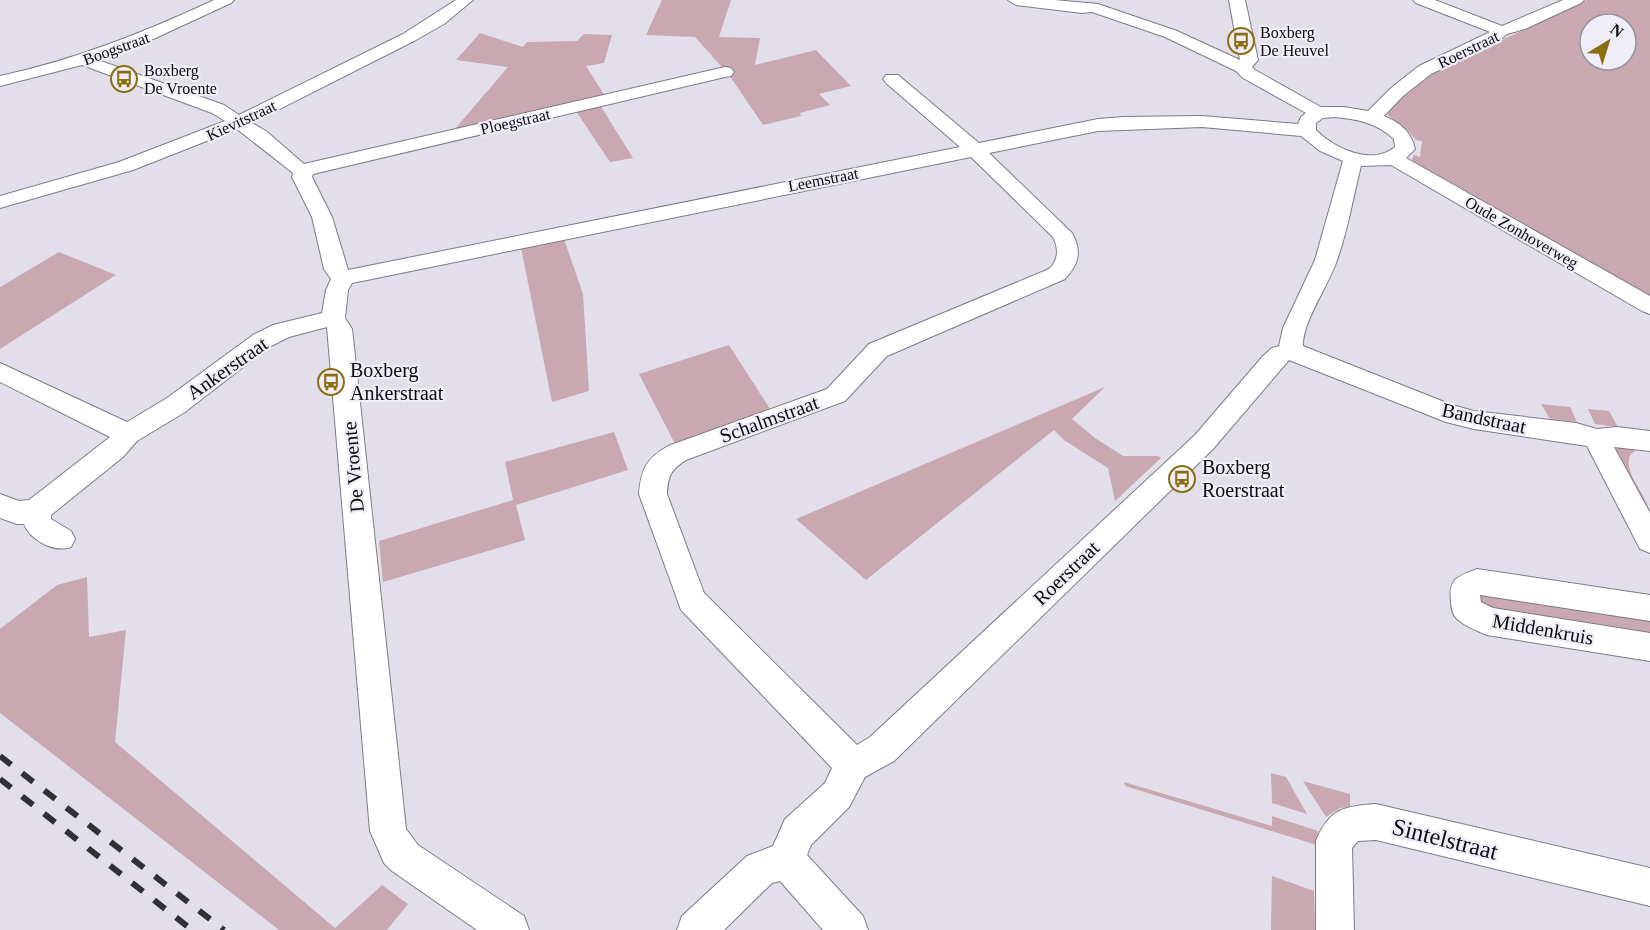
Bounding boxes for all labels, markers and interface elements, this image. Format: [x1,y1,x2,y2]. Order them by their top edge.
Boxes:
north arrow [1578,12,1638,72]
text: N [1607,20,1627,41]
place label: Boxberg De Heuvel [1260,24,1329,59]
bus stop icon: Boxberg De Heuvel [1226,26,1256,56]
street label: Roerstraat [1435,27,1502,72]
street label: Boogstraat [81,28,153,69]
place label: Boxberg De Vroente [144,62,217,97]
bus stop icon: Boxberg De Vroente [109,64,139,94]
street label: Kievitstraat [204,97,279,144]
street label: Ploegstraat [479,105,552,139]
street label: Leemstraat [787,164,860,195]
street label: Oude Zonhoverweg [1462,193,1581,273]
street label: Ankerstraat [182,332,272,404]
place label: Boxberg Ankerstraat [350,359,444,404]
bus stop icon: Boxberg Ankerstraat [316,367,346,397]
street label: Schalmstraat [717,391,822,447]
street label: Bandstraat [1440,398,1529,438]
street label: De Vroente [338,421,368,513]
place label: Boxberg Roerstraat [1202,456,1285,501]
bus stop icon: Boxberg Roerstraat [1167,464,1197,494]
street label: Roerstraat [1029,536,1104,609]
street label: Middenkruis [1491,609,1595,649]
street label: Sintelstraat [1389,813,1501,865]

